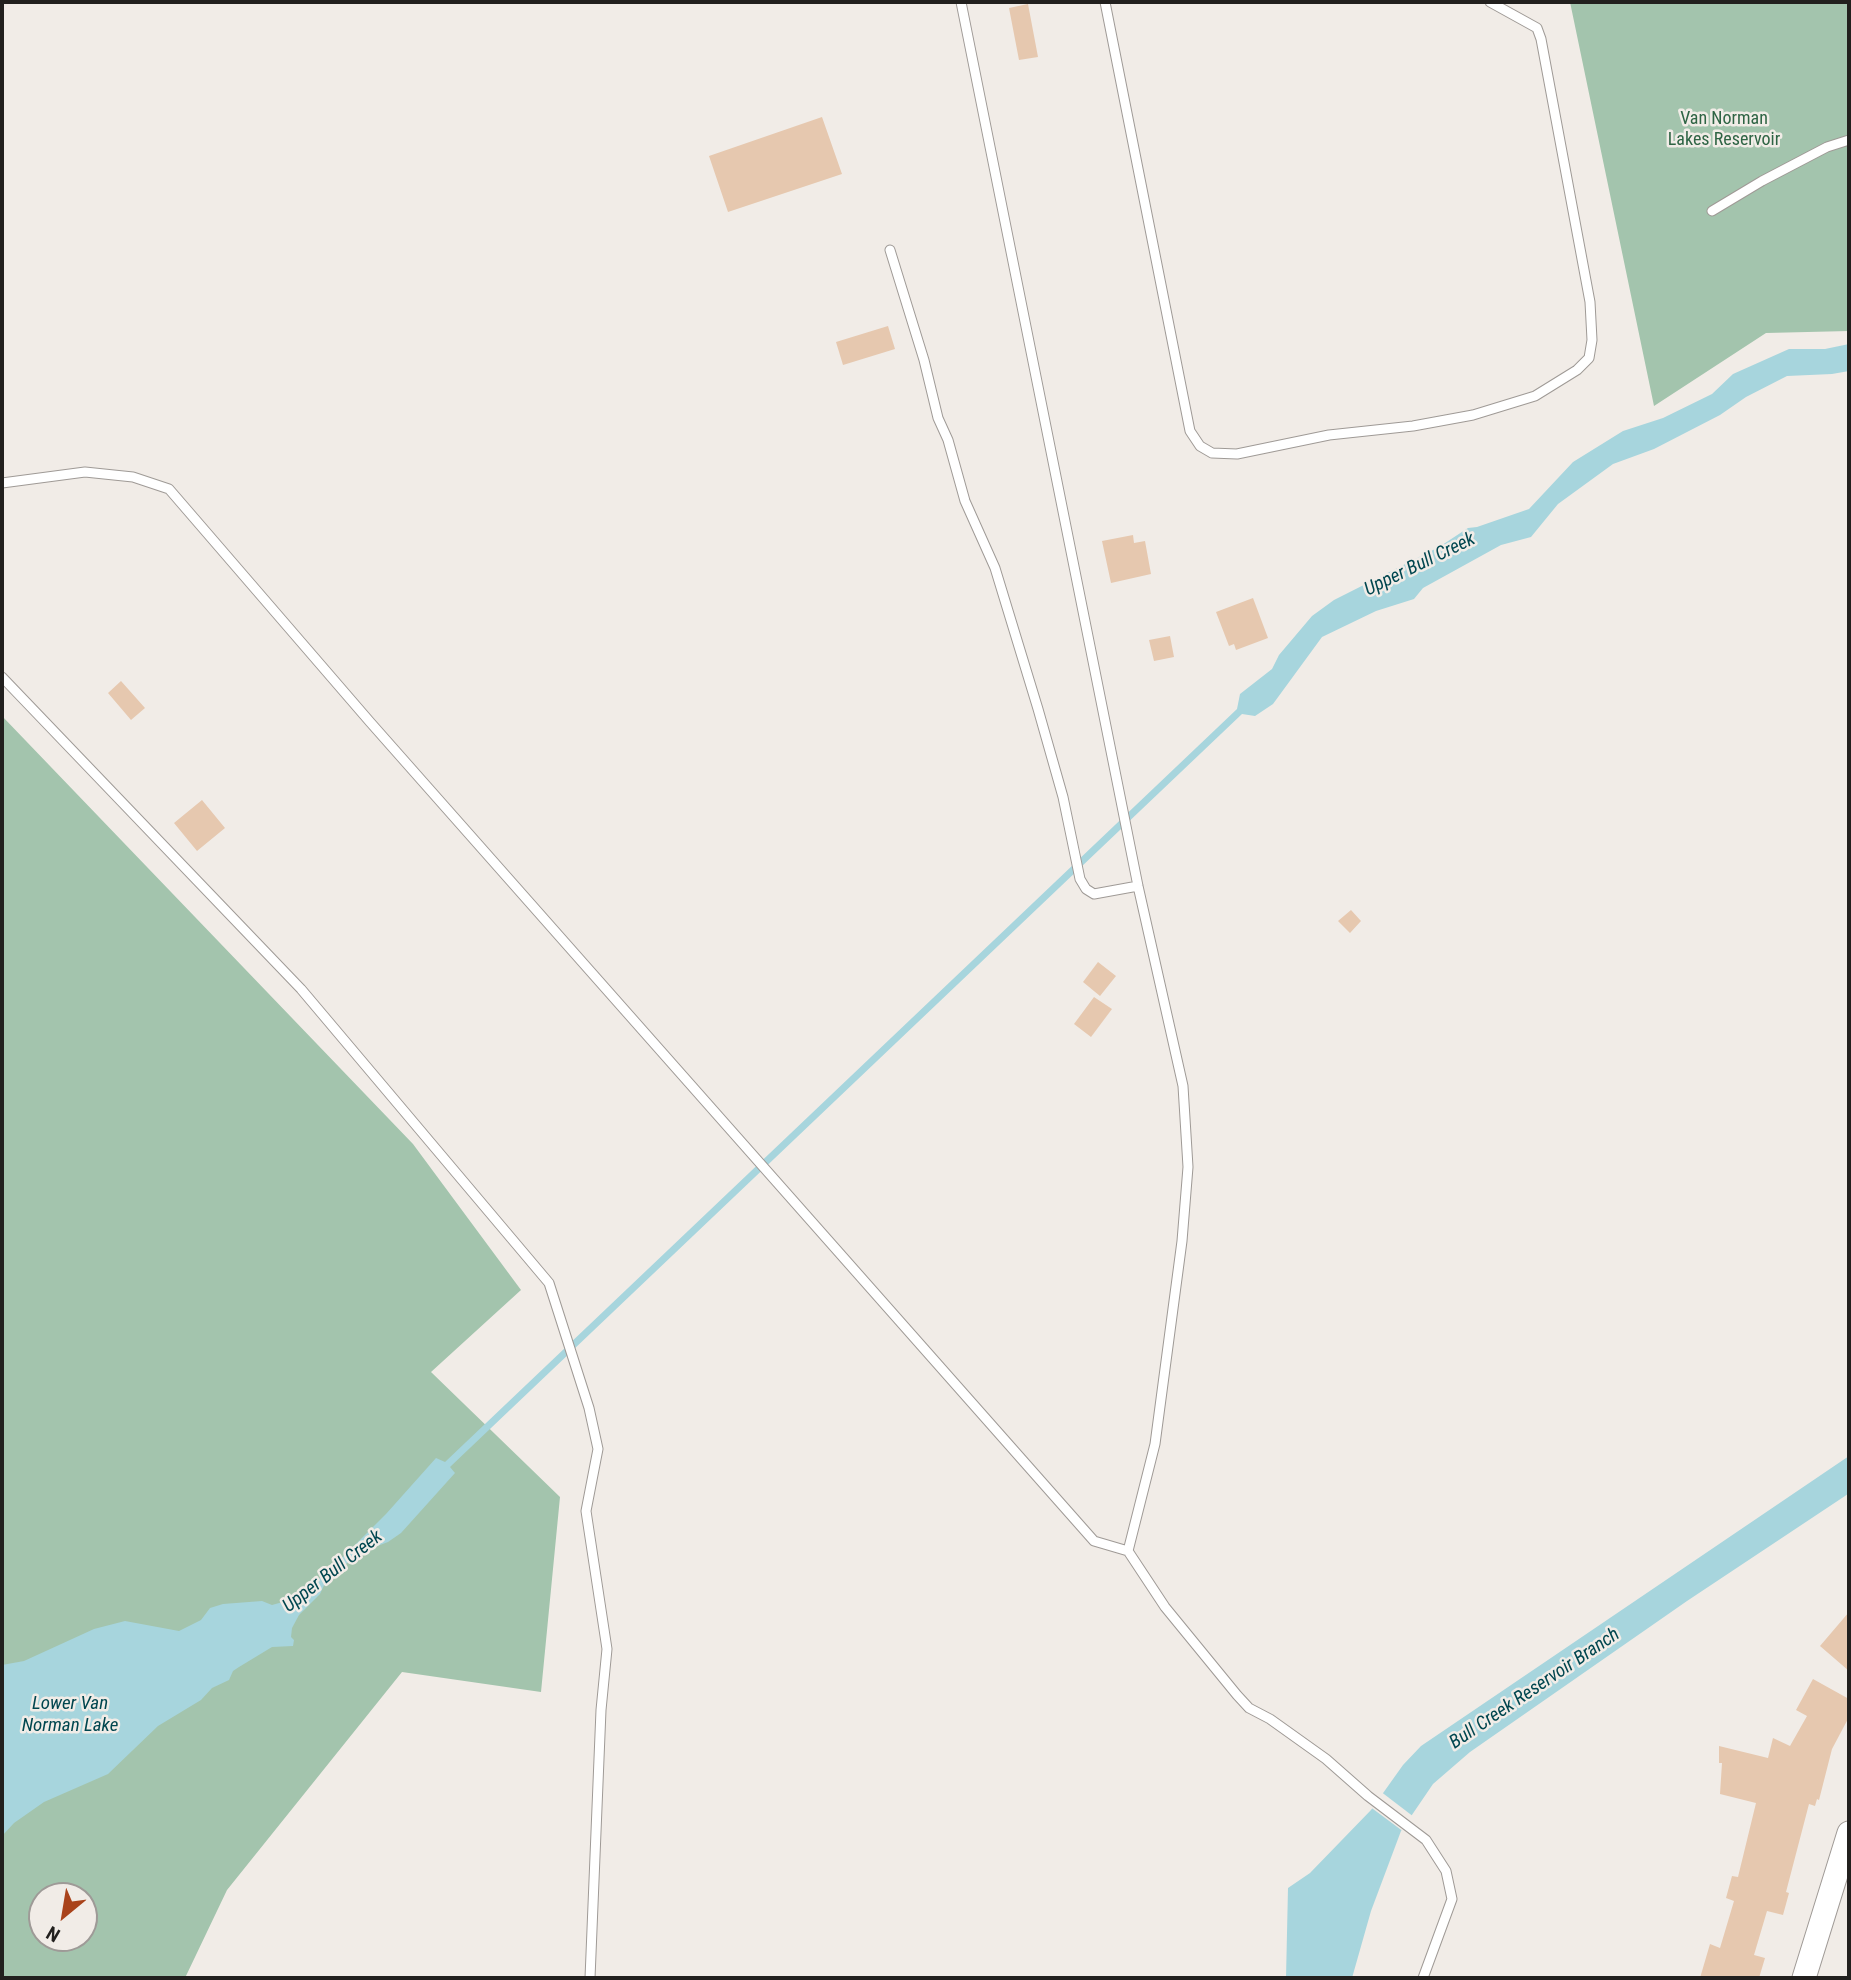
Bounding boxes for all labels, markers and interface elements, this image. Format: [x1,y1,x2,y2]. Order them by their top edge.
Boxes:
park label: Van Norman Lakes Reservoir [1668,108,1780,150]
water label: Upper Bull Creek [1361,528,1479,602]
water label: Upper Bull Creek [279,1526,387,1618]
water label: Bull Creek Reservoir Branch [1446,1624,1624,1754]
water label: Lower Van Norman Lake [22,1693,118,1737]
north arrow [28,1882,98,1952]
text: N [42,1921,64,1947]

